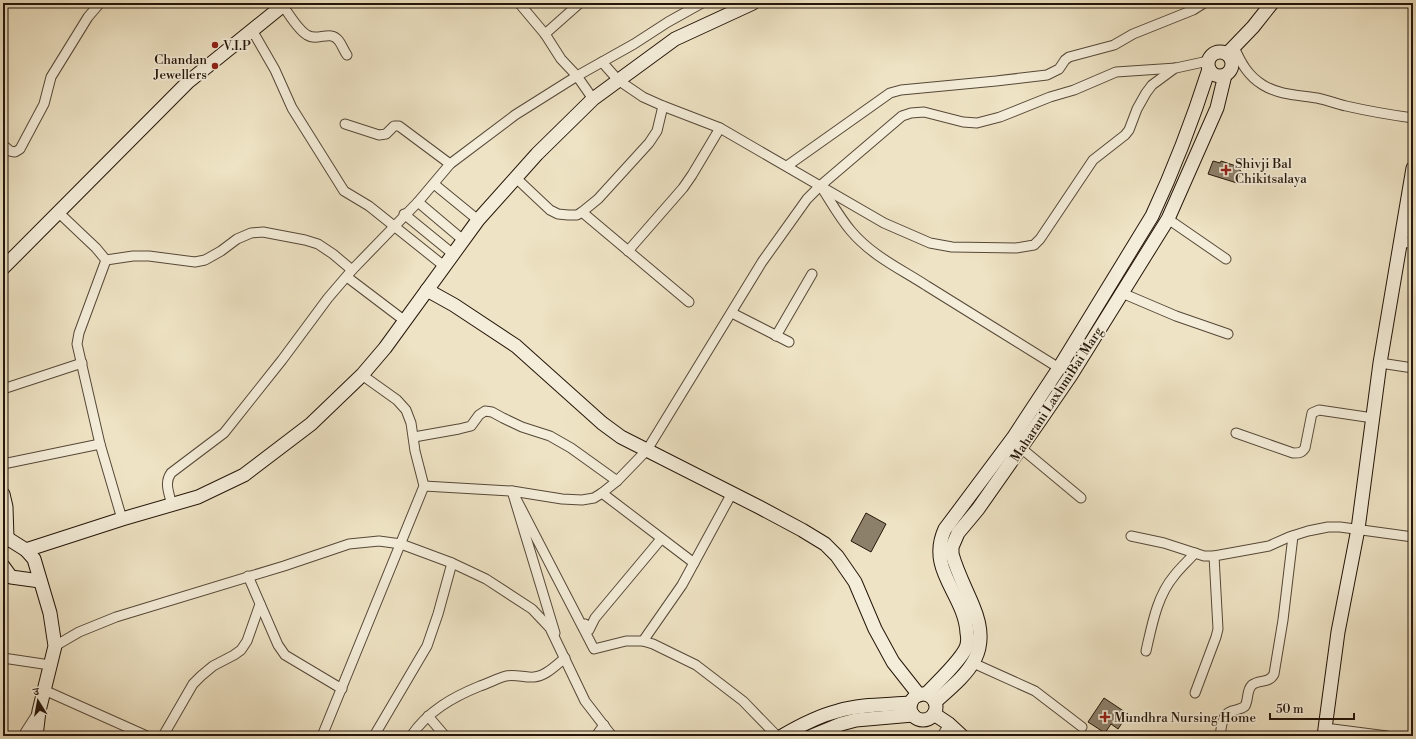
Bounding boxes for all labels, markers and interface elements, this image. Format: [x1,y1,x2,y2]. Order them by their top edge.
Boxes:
place label: V.I.P [222,38,251,54]
marker: V.I.P [210,40,220,50]
place label: Chandan Jewellers [153,52,207,83]
marker: Chandan Jewellers [210,61,220,71]
place label: Shivji Bal Chikitsalaya [1235,156,1307,187]
marker: Shivji Bal Chikitsalaya [1220,164,1232,176]
street label: Maharani LaxhmiBai Marg [1007,324,1107,465]
north arrow [18,681,58,721]
text: उ [31,684,42,700]
scale bar [1270,695,1354,721]
text: 50 m [1276,702,1304,717]
place label: Mundhra Nursing Home [1114,710,1256,726]
marker: Mundhra Nursing Home [1099,711,1111,723]

